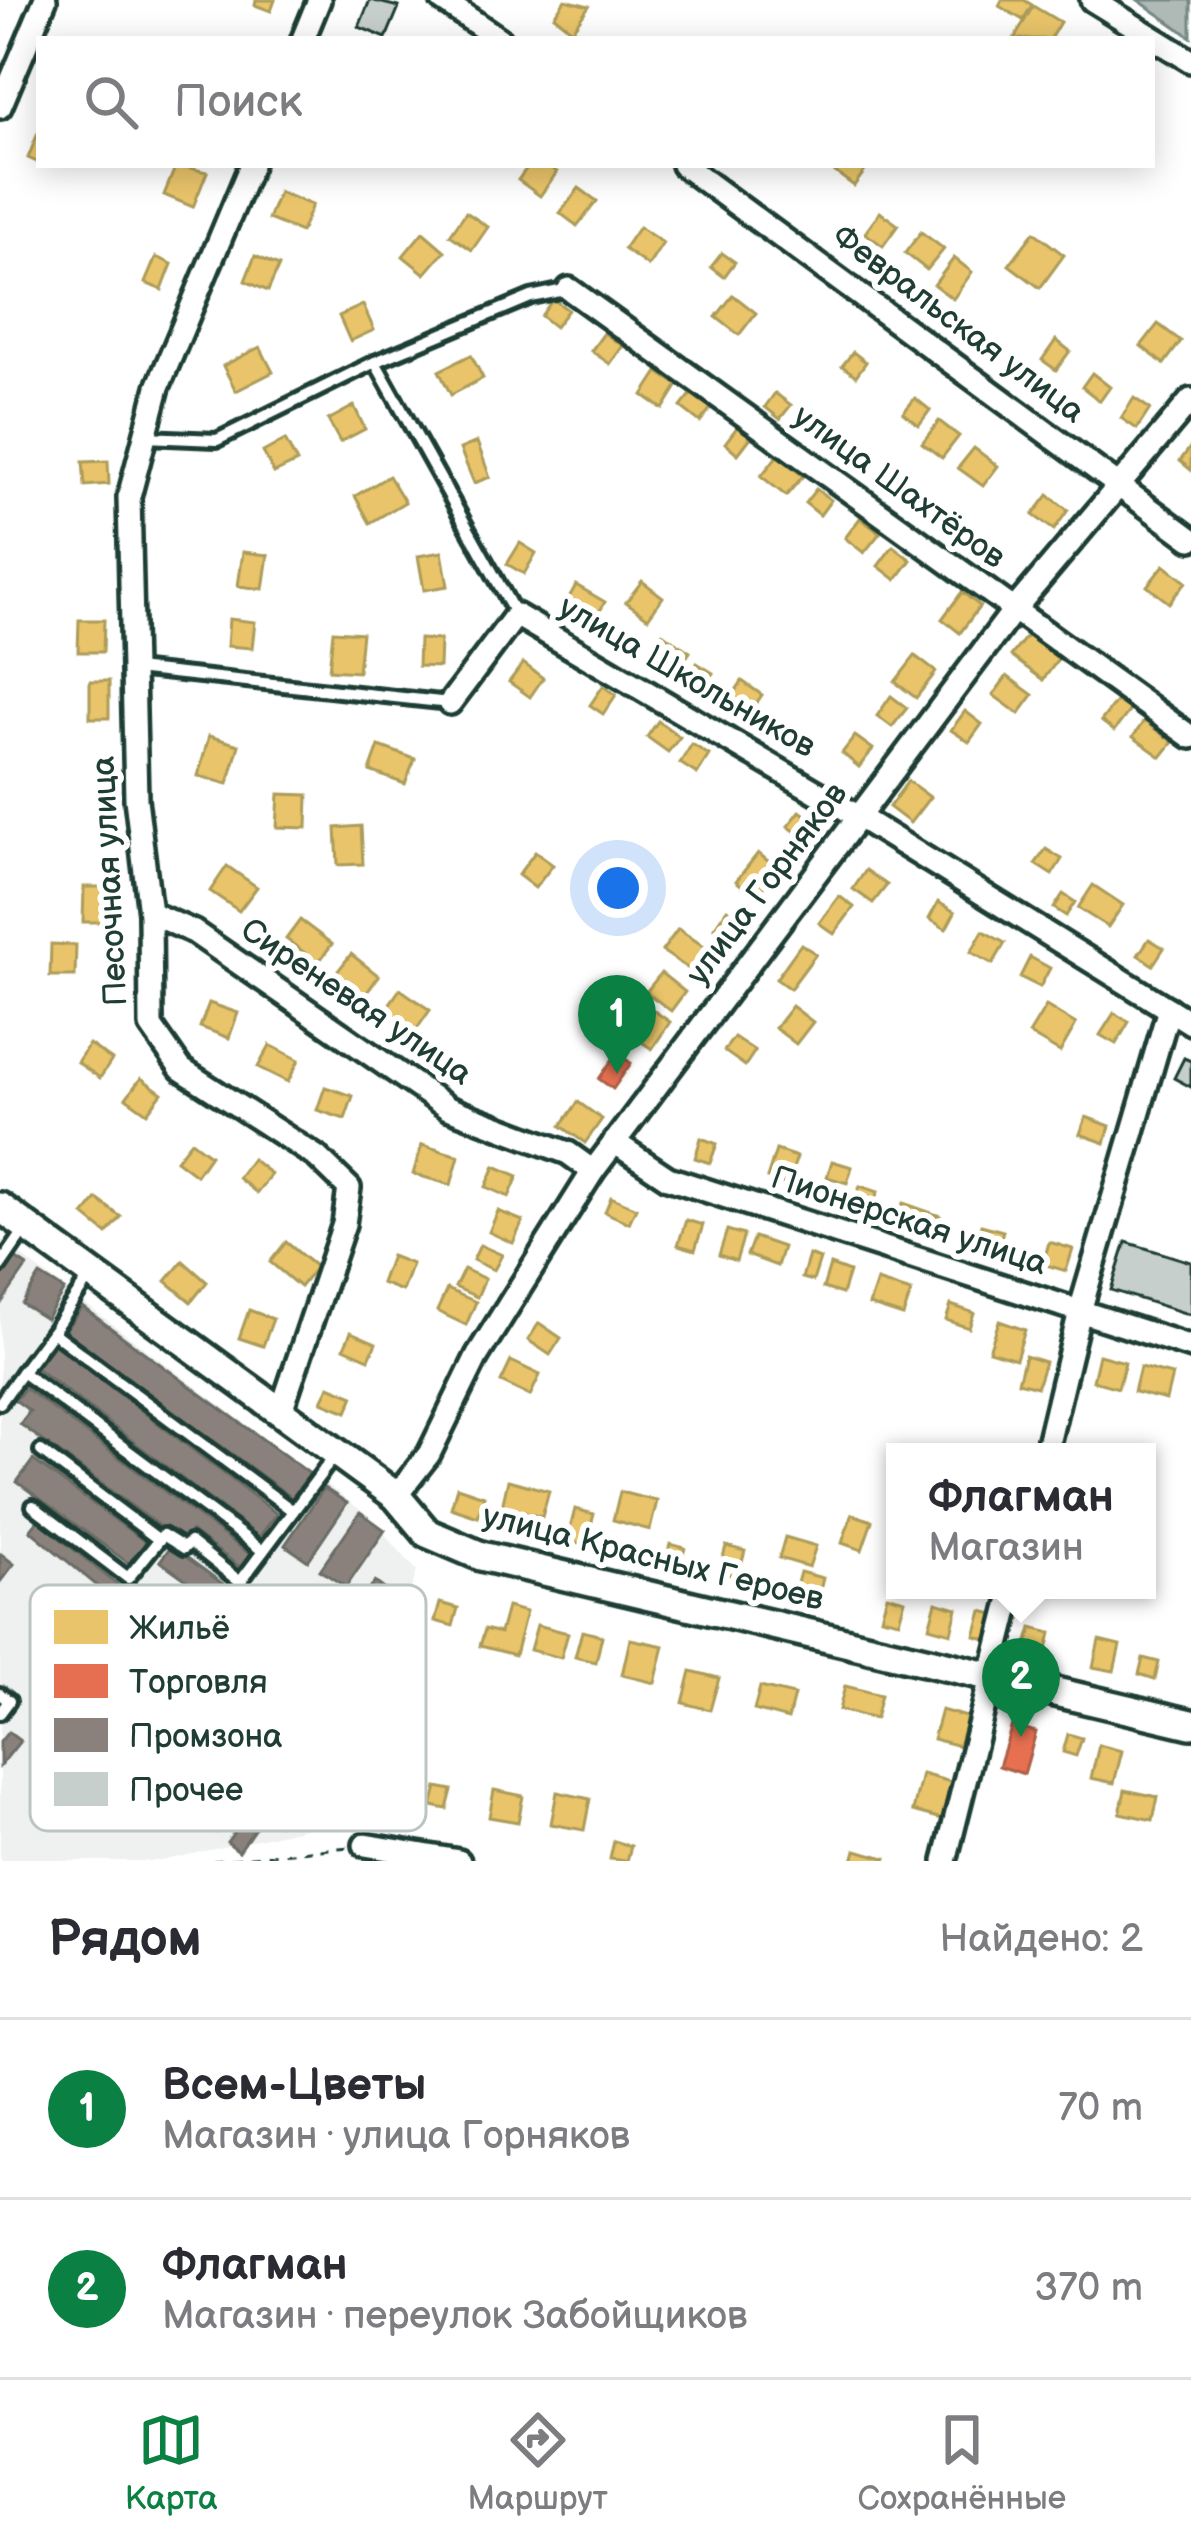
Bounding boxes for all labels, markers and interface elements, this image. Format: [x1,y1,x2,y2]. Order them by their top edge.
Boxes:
search box [36,36,1155,168]
icon: search [78,69,144,135]
text: Поиск [174,75,302,130]
street label: Февральская улица [824,216,1092,432]
street label: улица Шахтёров [785,397,1013,577]
street label: улица Школьников [552,587,822,767]
street label: Песочная улица [83,755,137,1007]
street label: улица Горняков [678,775,856,993]
your location [588,858,648,918]
street label: Сиреневая улица [233,910,479,1094]
pin: 1 [578,975,656,1074]
street label: Пионерская улица [766,1158,1052,1284]
popup [886,1443,1156,1599]
text: Флагман [928,1470,1114,1525]
street label: улица Красных Героев [478,1496,828,1620]
text: Магазин [928,1525,1084,1572]
legend [30,1585,426,1831]
text: Жильё [129,1609,230,1649]
pin: 2 [982,1638,1060,1737]
text: Торговля [129,1663,268,1703]
text: Промзона [129,1717,283,1757]
text: Прочее [129,1771,243,1811]
text: Рядом [48,1909,202,1970]
text: Найдено: 2 [939,1916,1143,1963]
text: Всем-Цветы [162,2058,427,2113]
text: 1 [79,2085,95,2132]
text: 70 m [1058,2085,1143,2132]
text: Магазин · улица Горняков [162,2113,630,2160]
text: Флагман [162,2238,348,2293]
text: 2 [75,2265,99,2312]
text: 370 m [1034,2265,1143,2312]
text: Магазин · переулок Забойщиков [162,2293,747,2340]
tab: Карта [125,2407,218,2519]
tab: Маршрут [468,2407,608,2519]
tab: Сохранённые [858,2407,1066,2519]

